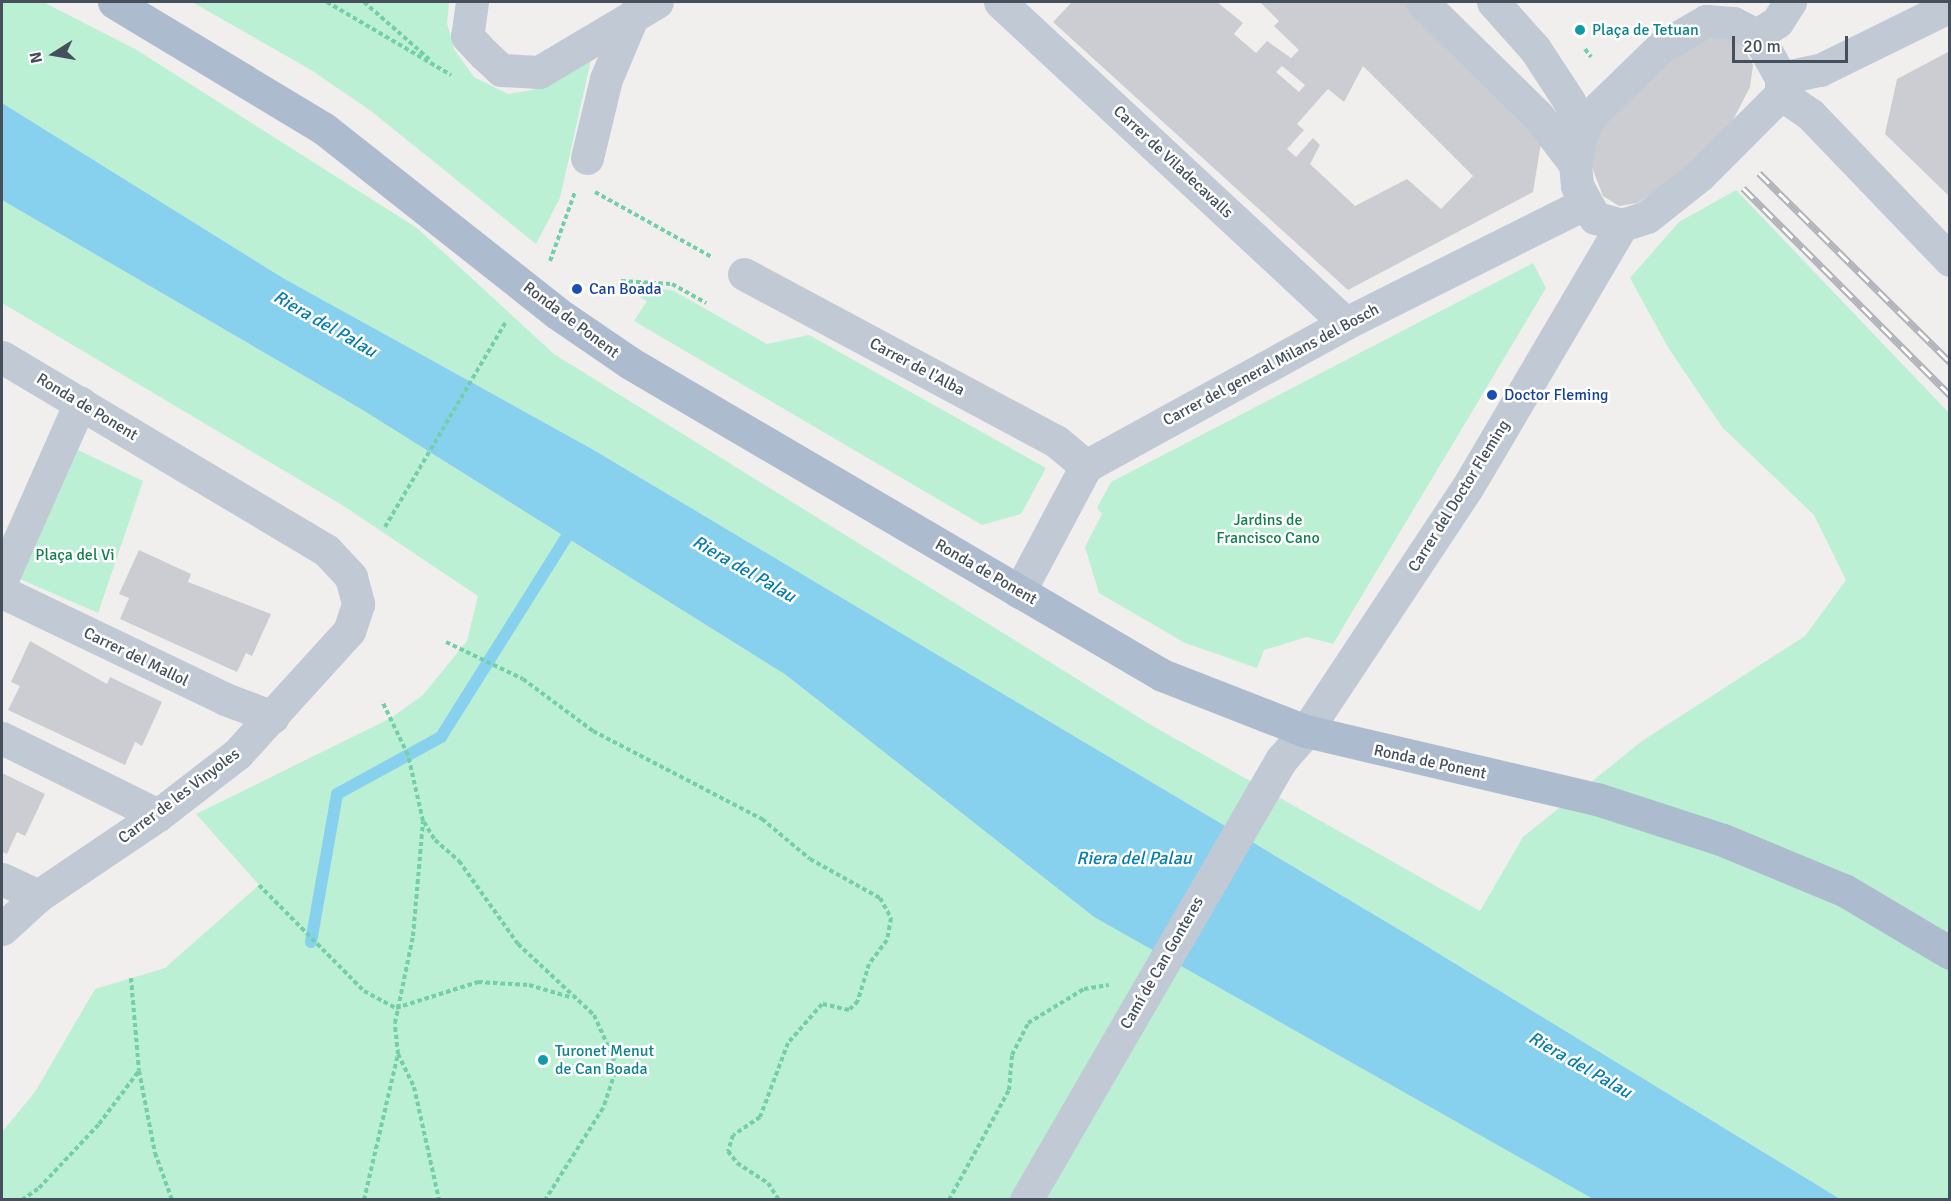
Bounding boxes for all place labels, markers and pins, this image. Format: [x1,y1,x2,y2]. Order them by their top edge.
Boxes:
place label: Plaça de Tetuan [1592,20,1699,40]
marker: Plaça de Tetuan [1573,23,1587,37]
place label: Can Boada [589,279,662,299]
marker: Can Boada [570,282,584,296]
place label: Doctor Fleming [1504,385,1609,405]
marker: Doctor Fleming [1485,388,1499,402]
place label: Turonet Menut de Can Boada [555,1041,654,1079]
marker: Turonet Menut de Can Boada [536,1053,550,1067]

